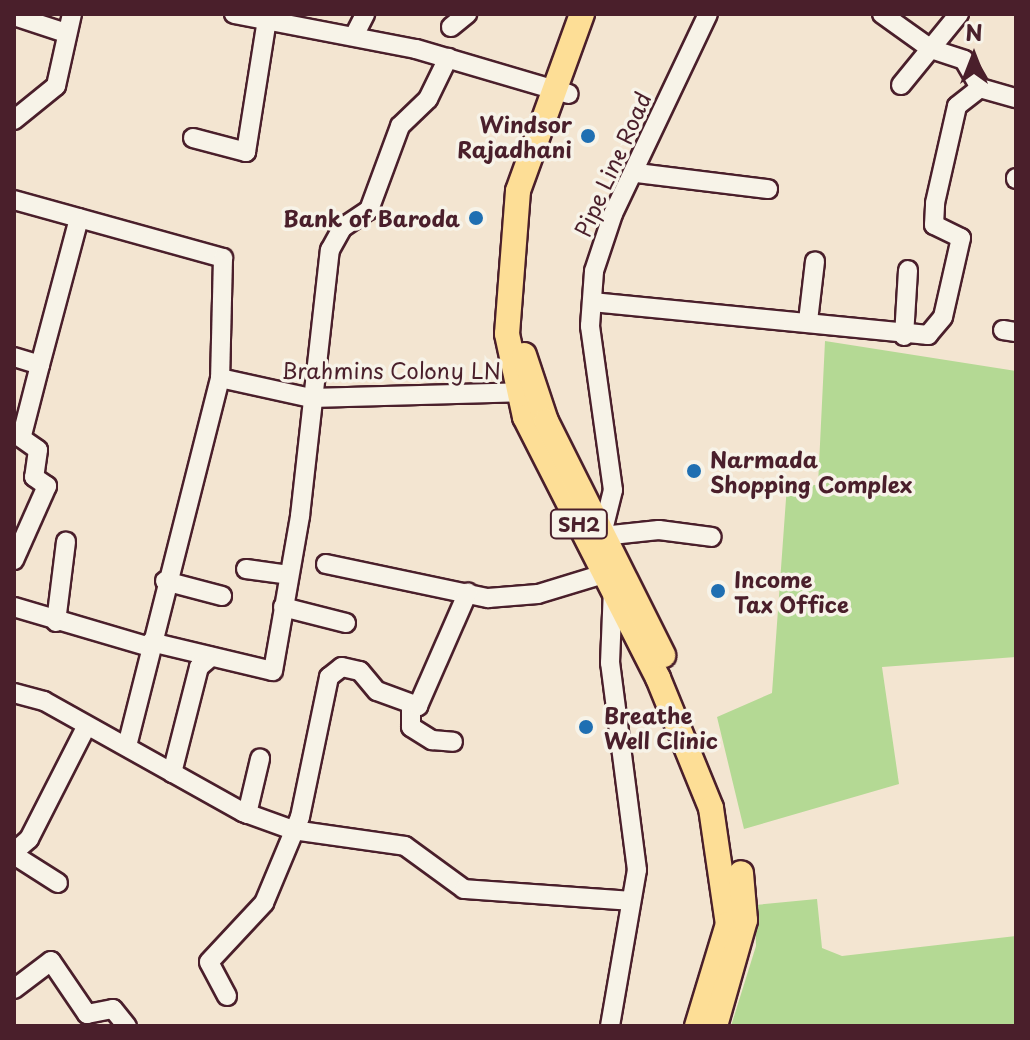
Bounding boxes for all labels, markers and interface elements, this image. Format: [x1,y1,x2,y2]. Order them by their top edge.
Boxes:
text: N [965,15,983,48]
north arrow [934,16,1014,96]
street label: Pipe Line Road [568,88,656,240]
place label: Windsor Rajadhani [457,110,572,162]
marker: Windsor Rajadhani [579,127,597,145]
place label: Bank of Baroda [279,205,460,231]
marker: Bank of Baroda [467,209,485,227]
street label: Brahmins Colony LN [282,357,500,383]
place label: Narmada Shopping Complex [710,445,914,496]
marker: Narmada Shopping Complex [685,462,703,480]
road number: SH2 [549,508,609,540]
place label: Income Tax Office [734,565,849,616]
marker: Income Tax Office [709,582,727,600]
place label: Breathe Well Clinic [604,701,719,752]
marker: Breathe Well Clinic [575,716,597,738]

